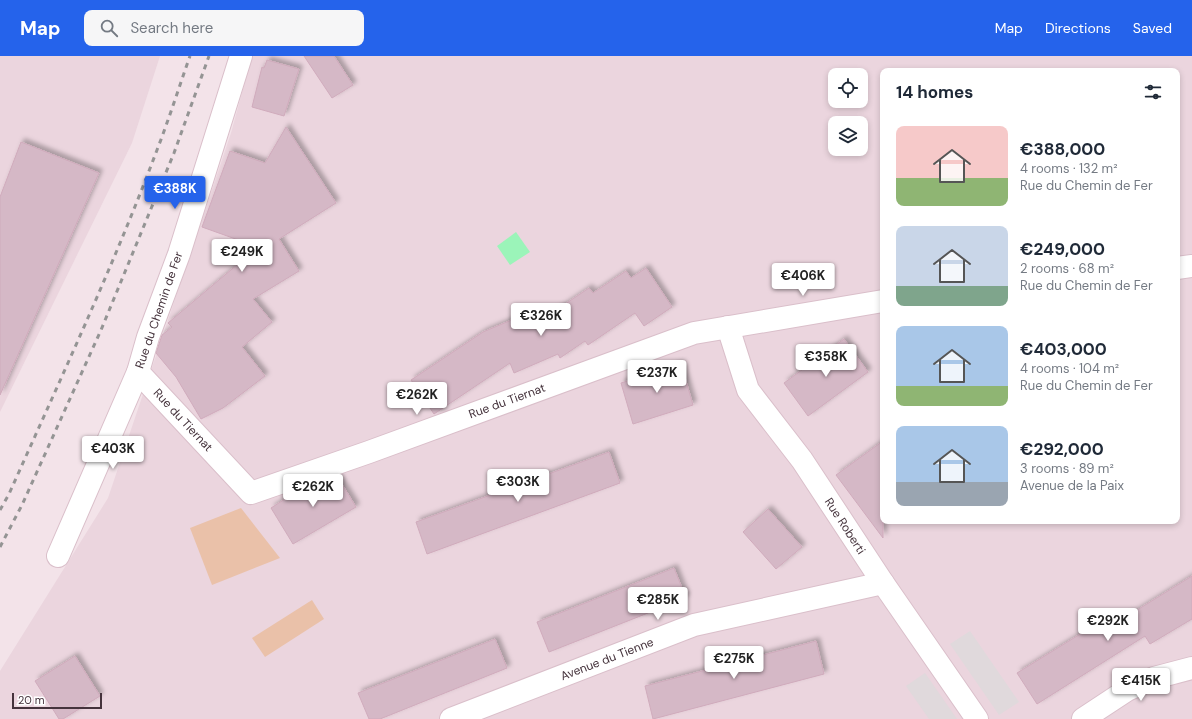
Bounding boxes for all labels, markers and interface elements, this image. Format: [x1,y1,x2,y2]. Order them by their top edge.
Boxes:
search box [84,10,364,46]
text: Map [20,16,60,41]
icon: search [98,17,120,39]
text: Search here [130,18,213,38]
text: Map [995,19,1023,37]
text: Directions [1045,19,1111,37]
text: Saved [1133,19,1172,37]
map controls [828,68,868,156]
button: locate [828,68,868,108]
text: 14 homes [896,81,973,103]
icon: filters [1142,81,1164,103]
button: layers [828,116,868,156]
text: €388,000 [1020,138,1105,160]
icon: home [928,142,976,190]
text: 4 rooms · 132 m² [1020,160,1118,177]
pin: €388K [147,176,203,210]
text: Rue du Chemin de Fer [1020,177,1153,194]
text: €388K [153,180,197,197]
text: €249,000 [1020,238,1105,260]
pin: €249K [214,239,270,273]
icon: home [928,242,976,290]
text: €249K [221,243,263,260]
street label: Rue du Chemin de Fer [131,249,187,371]
text: 2 rooms · 68 m² [1020,260,1114,277]
pin: €406K [775,263,831,297]
text: €406K [781,267,825,284]
text: Rue du Chemin de Fer [1020,277,1153,294]
pin: €326K [513,303,569,337]
text: €326K [520,307,562,324]
text: €403,000 [1020,338,1107,360]
icon: home [928,342,976,390]
pin: €358K [798,344,854,378]
text: €358K [805,348,847,365]
pin: €237K [629,360,685,394]
text: 4 rooms · 104 m² [1020,360,1119,377]
text: €237K [637,364,678,381]
text: Rue du Chemin de Fer [1020,377,1153,394]
street label: Rue du Tiernat [466,380,548,422]
pin: €262K [389,382,445,416]
street label: Rue du Tiernat [150,385,216,455]
text: €262K [396,386,438,403]
pin: €403K [85,436,141,470]
text: €292,000 [1020,438,1104,460]
text: €403K [91,440,135,457]
icon: home [928,442,976,490]
text: 3 rooms · 89 m² [1020,460,1114,477]
pin: €303K [490,469,546,503]
text: €303K [496,473,540,490]
pin: €262K [285,474,341,508]
text: Avenue de la Paix [1020,477,1124,494]
text: €262K [292,478,334,495]
street label: Rue Roberti [821,495,869,557]
pin: €285K [630,587,686,621]
text: €285K [637,591,679,608]
pin: €292K [1080,608,1136,642]
text: €292K [1087,612,1129,629]
street label: Avenue du Tienne [558,634,656,684]
pin: €275K [706,646,762,680]
text: €275K [714,650,754,667]
pin: €415K [1113,668,1169,702]
text: €415K [1121,672,1161,689]
scale bar [12,691,102,710]
text: 20 m [18,693,44,707]

